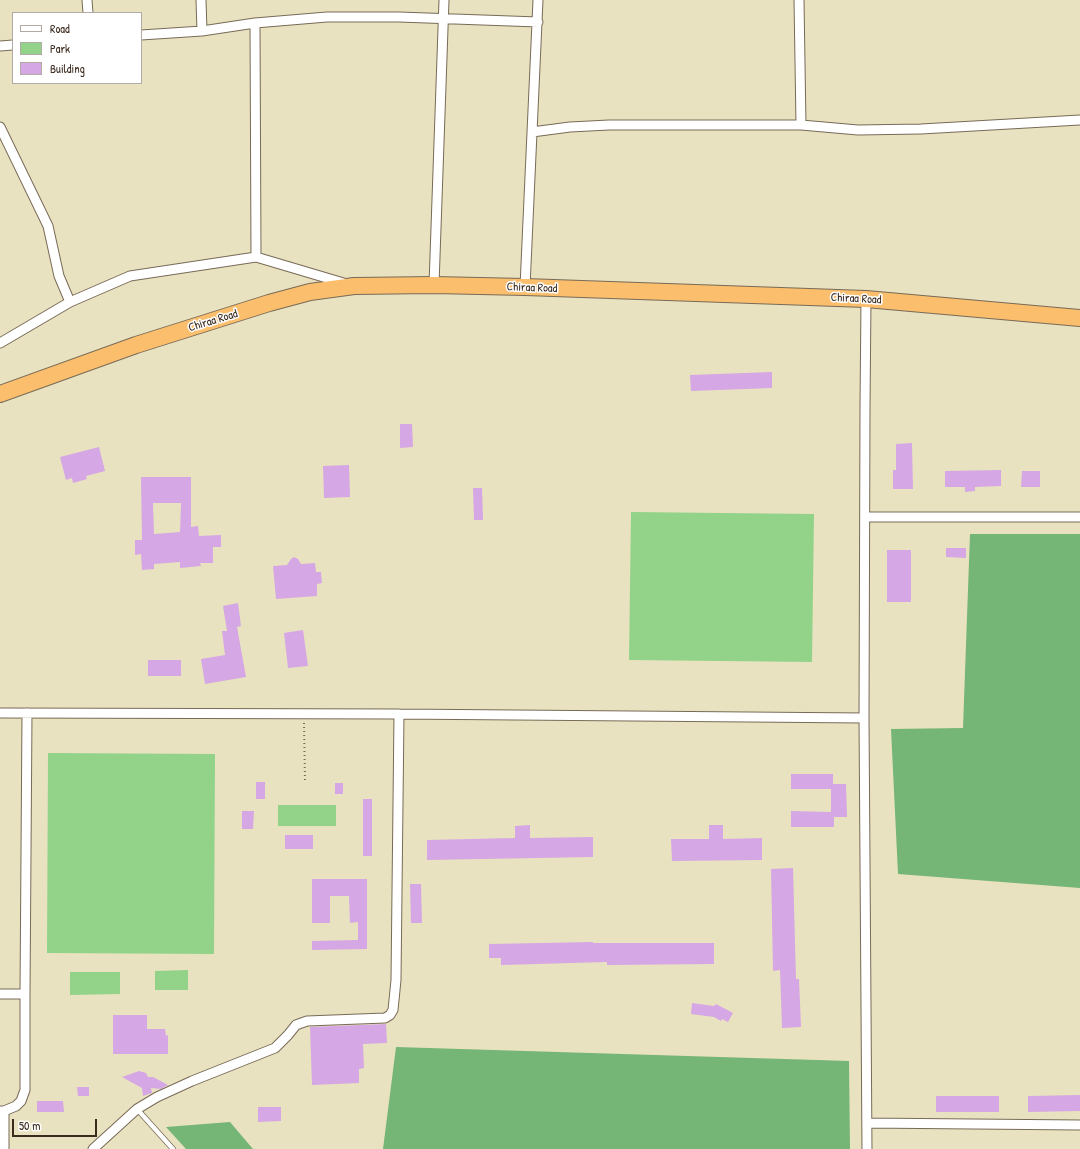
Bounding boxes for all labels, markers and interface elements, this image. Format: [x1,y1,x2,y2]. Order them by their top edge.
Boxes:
legend [12,12,142,84]
text: Road [50,20,70,37]
text: Park [50,40,70,57]
text: Building [50,60,85,77]
street label: Chiraa Road [506,280,558,296]
street label: Chiraa Road [830,290,882,308]
street label: Chiraa Road [187,307,239,335]
scale bar [14,1111,99,1137]
text: 50 m [19,1117,40,1134]

